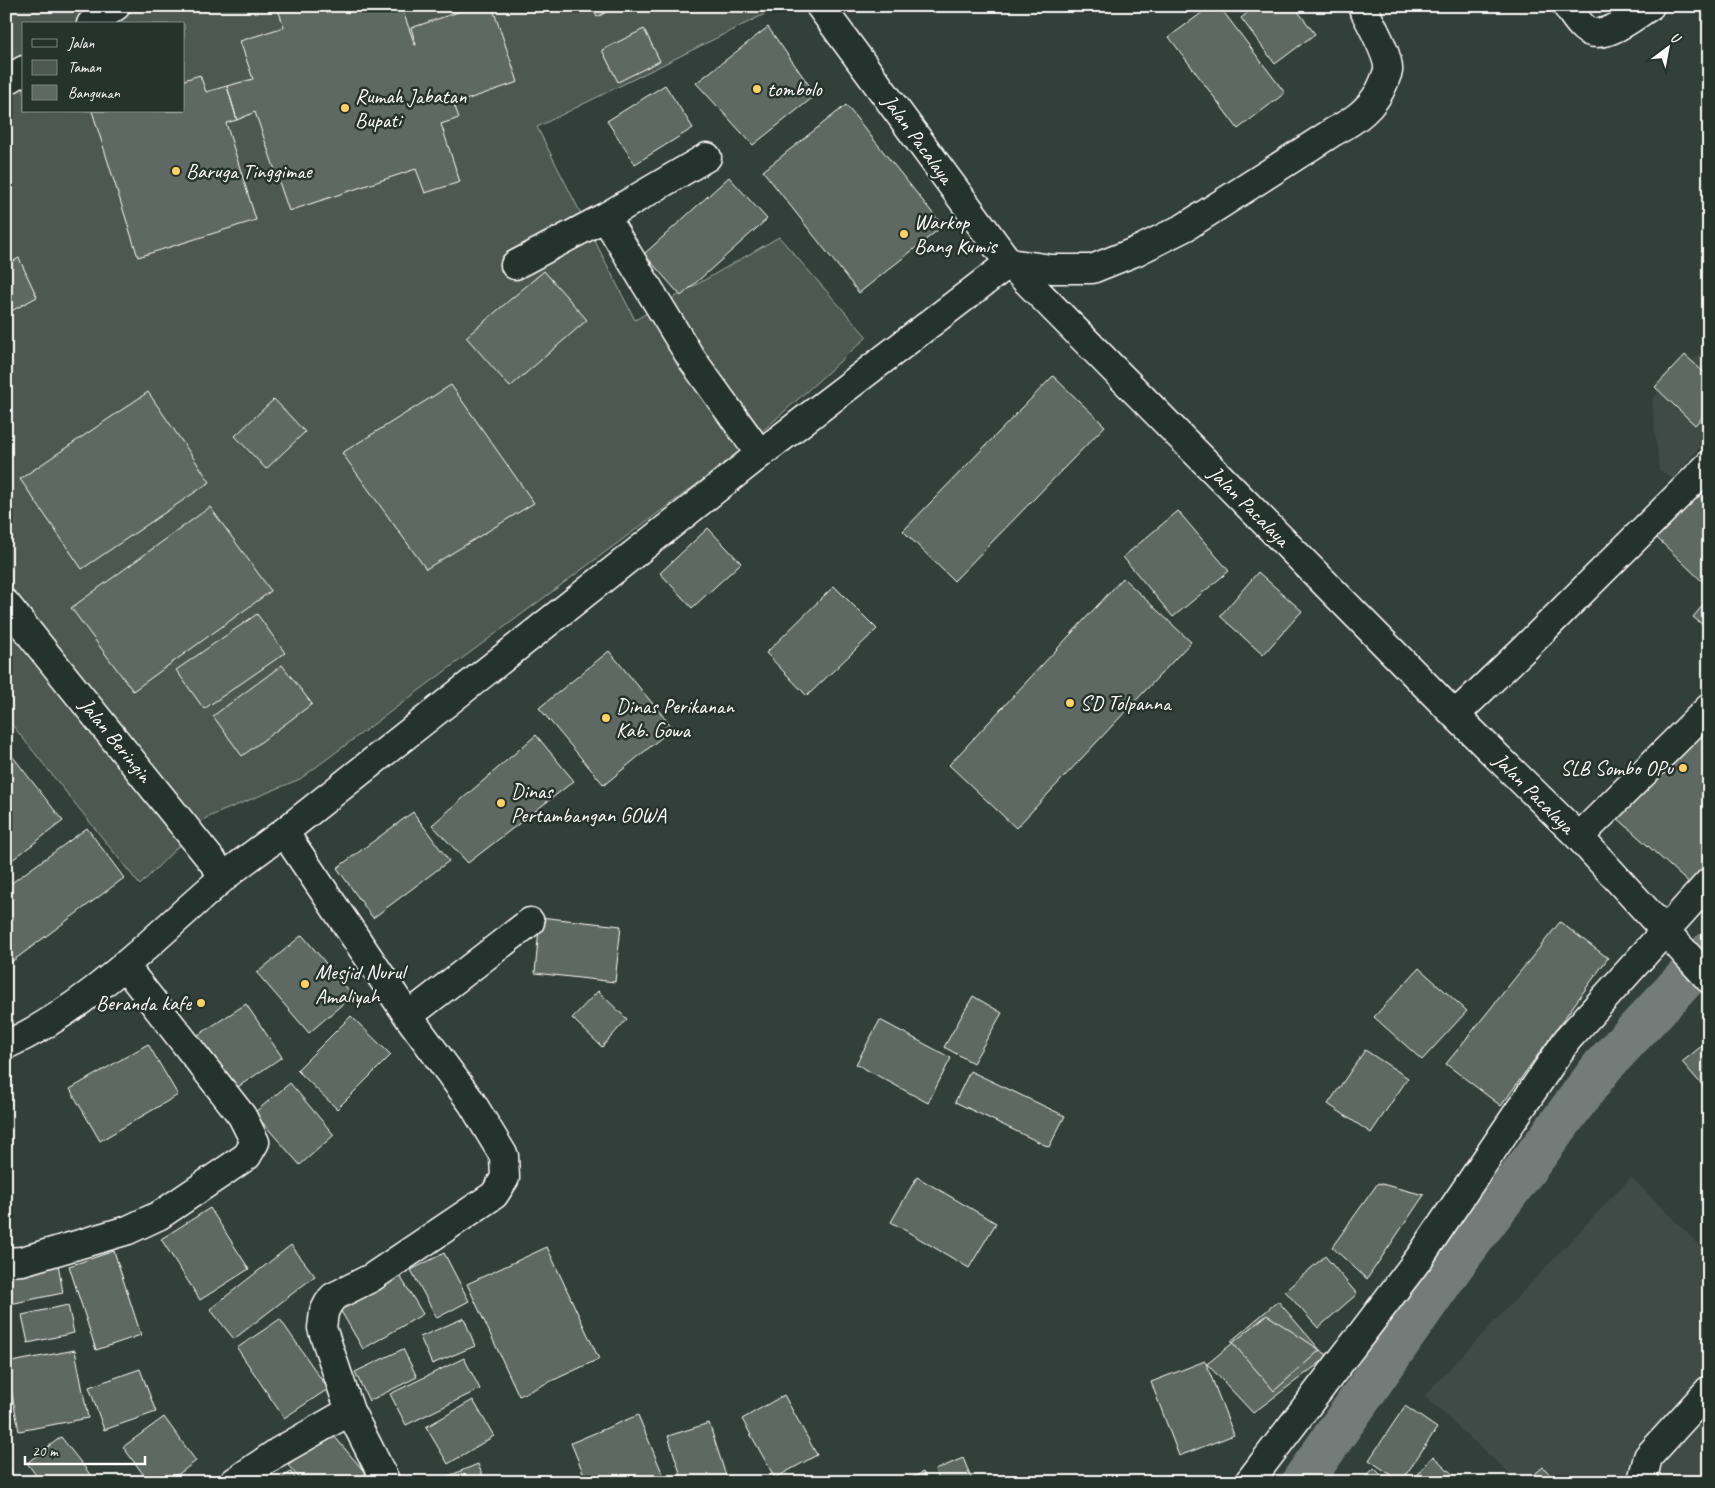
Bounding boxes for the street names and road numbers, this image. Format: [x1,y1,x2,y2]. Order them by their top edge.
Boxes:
street label: Jalan Pacalaya [876,88,961,191]
street label: Jalan Pacalaya [1202,459,1297,554]
street label: Jalan Beringin [73,692,159,789]
street label: Jalan Pacalaya [1487,746,1582,841]

